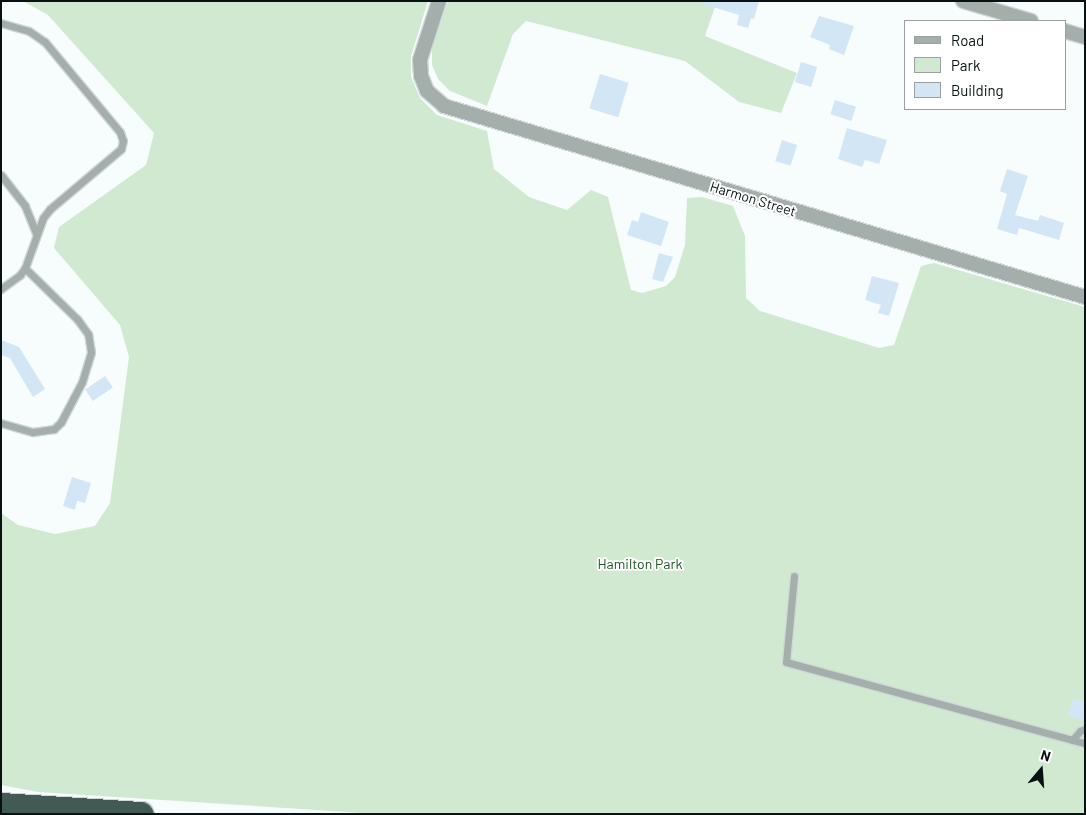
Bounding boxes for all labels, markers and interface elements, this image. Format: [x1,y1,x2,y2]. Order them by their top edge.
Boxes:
legend [904,20,1066,110]
text: Road [951,31,984,49]
text: Park [951,56,980,74]
text: Building [951,81,1004,99]
street label: Harmon Street [708,178,798,220]
park label: Hamilton Park [597,556,683,572]
north arrow [1016,745,1066,795]
text: N [1039,746,1053,765]

